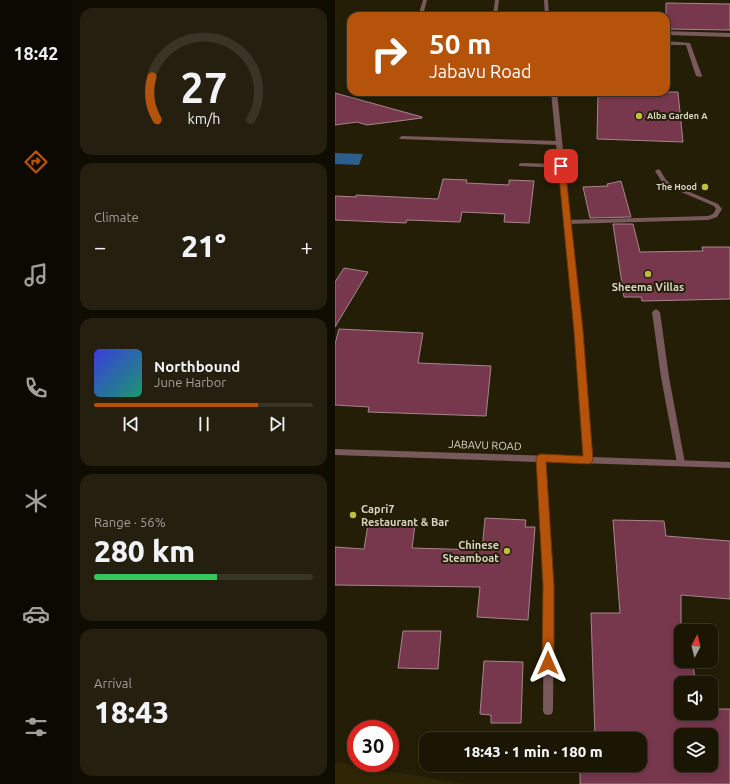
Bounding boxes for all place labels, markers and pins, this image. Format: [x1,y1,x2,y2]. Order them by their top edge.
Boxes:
marker: Alba Garden A [634,111,644,121]
place label: Alba Garden A [647,111,708,121]
pin [544,149,578,183]
place label: The Hood [656,182,697,192]
marker: The Hood [700,182,710,192]
marker: Sheema Villas [643,269,653,279]
place label: Sheema Villas [612,281,684,293]
place label: Capri7 Restaurant & Bar [361,503,449,528]
marker: Capri7 Restaurant & Bar [348,510,358,520]
place label: Chinese Steamboat [442,539,499,564]
marker: Chinese Steamboat [502,546,512,556]

